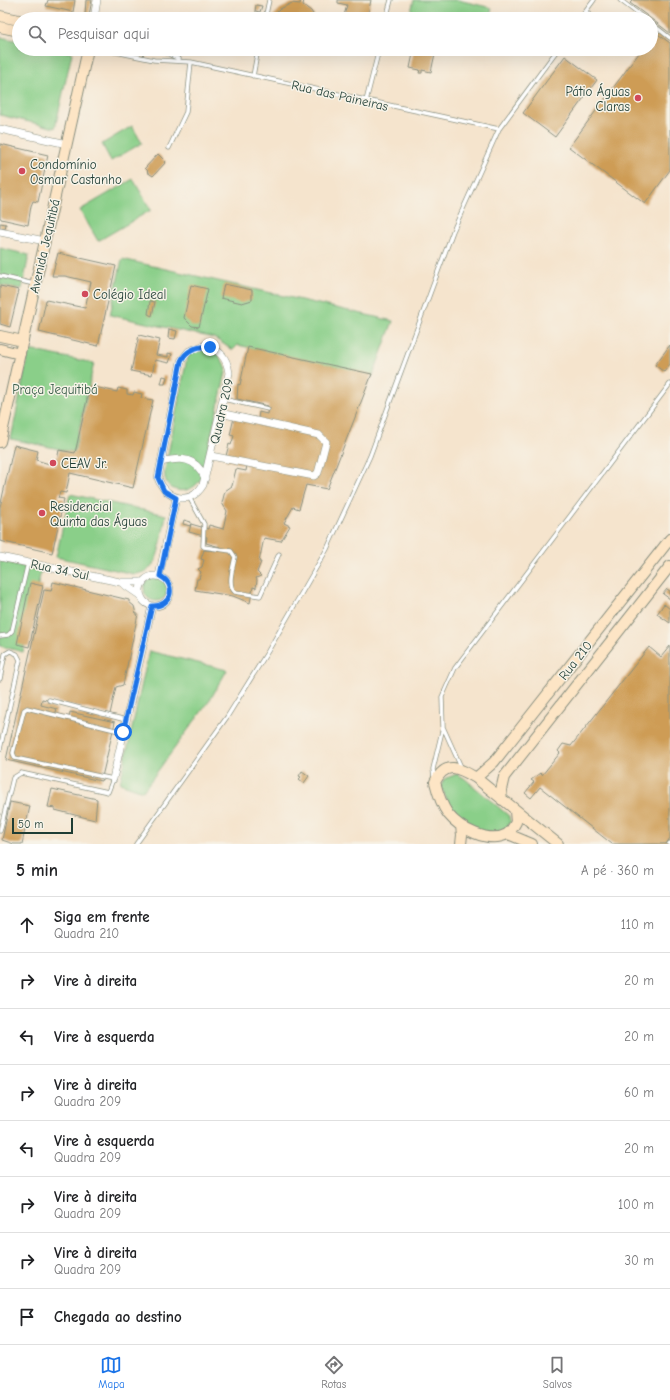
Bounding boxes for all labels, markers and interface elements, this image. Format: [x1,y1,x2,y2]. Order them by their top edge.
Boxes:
search box [12,12,658,56]
icon: search [26,23,48,45]
text: Pesquisar aqui [58,25,150,43]
street label: Rua das Paineiras [290,77,390,114]
place label: Pátio Águas Claras [565,83,630,114]
marker: Pátio Águas Claras [633,93,643,103]
place label: Condomínio Osmar Castanho [30,157,122,187]
marker: Condomínio Osmar Castanho [17,166,27,176]
street label: Avenida Jequitibá [26,197,63,295]
place label: Colégio Ideal [93,287,166,302]
marker: Colégio Ideal [80,289,90,299]
route end [201,338,219,356]
street label: Quadra 209 [207,377,236,445]
park label: Praça Jequitibá [12,382,98,397]
place label: CEAV Jr. [61,456,107,471]
marker: CEAV Jr. [48,458,58,468]
place label: Residencial Quinta das Águas [50,499,147,529]
marker: Residencial Quinta das Águas [37,508,47,518]
street label: Rua 34 Sul [29,556,90,583]
street label: Rua 210 [556,638,595,683]
route start [114,723,132,741]
scale bar [12,816,73,835]
text: 50 m [18,818,43,831]
text: 5 min [16,861,58,880]
text: A pé · 360 m [581,863,654,878]
text: Siga em frente [54,908,150,926]
icon: ahead [16,914,38,936]
text: 110 m [621,917,654,932]
text: Quadra 210 [54,926,119,941]
icon: right [16,970,38,992]
text: Vire à direita [54,972,137,990]
text: 20 m [624,973,654,988]
icon: left [16,1026,38,1048]
text: Vire à esquerda [54,1028,155,1046]
text: 20 m [624,1029,654,1044]
text: Vire à direita [54,1076,137,1094]
icon: right [16,1082,38,1104]
text: 60 m [624,1085,654,1100]
text: Quadra 209 [54,1094,121,1109]
text: Vire à esquerda [54,1132,155,1150]
icon: left [16,1138,38,1160]
text: 20 m [624,1141,654,1156]
text: Quadra 209 [54,1150,121,1165]
text: Vire à direita [54,1188,137,1206]
icon: right [16,1194,38,1216]
text: 100 m [618,1197,654,1212]
text: Quadra 209 [54,1206,121,1221]
text: Vire à direita [54,1244,137,1262]
icon: right [16,1250,38,1272]
text: 30 m [624,1253,654,1268]
text: Quadra 209 [54,1262,121,1277]
icon: arrive [16,1306,38,1328]
text: Chegada ao destino [54,1308,182,1326]
tab: Mapa [98,1354,125,1391]
tab: Rotas [321,1354,346,1391]
tab: Salvos [543,1354,572,1391]

